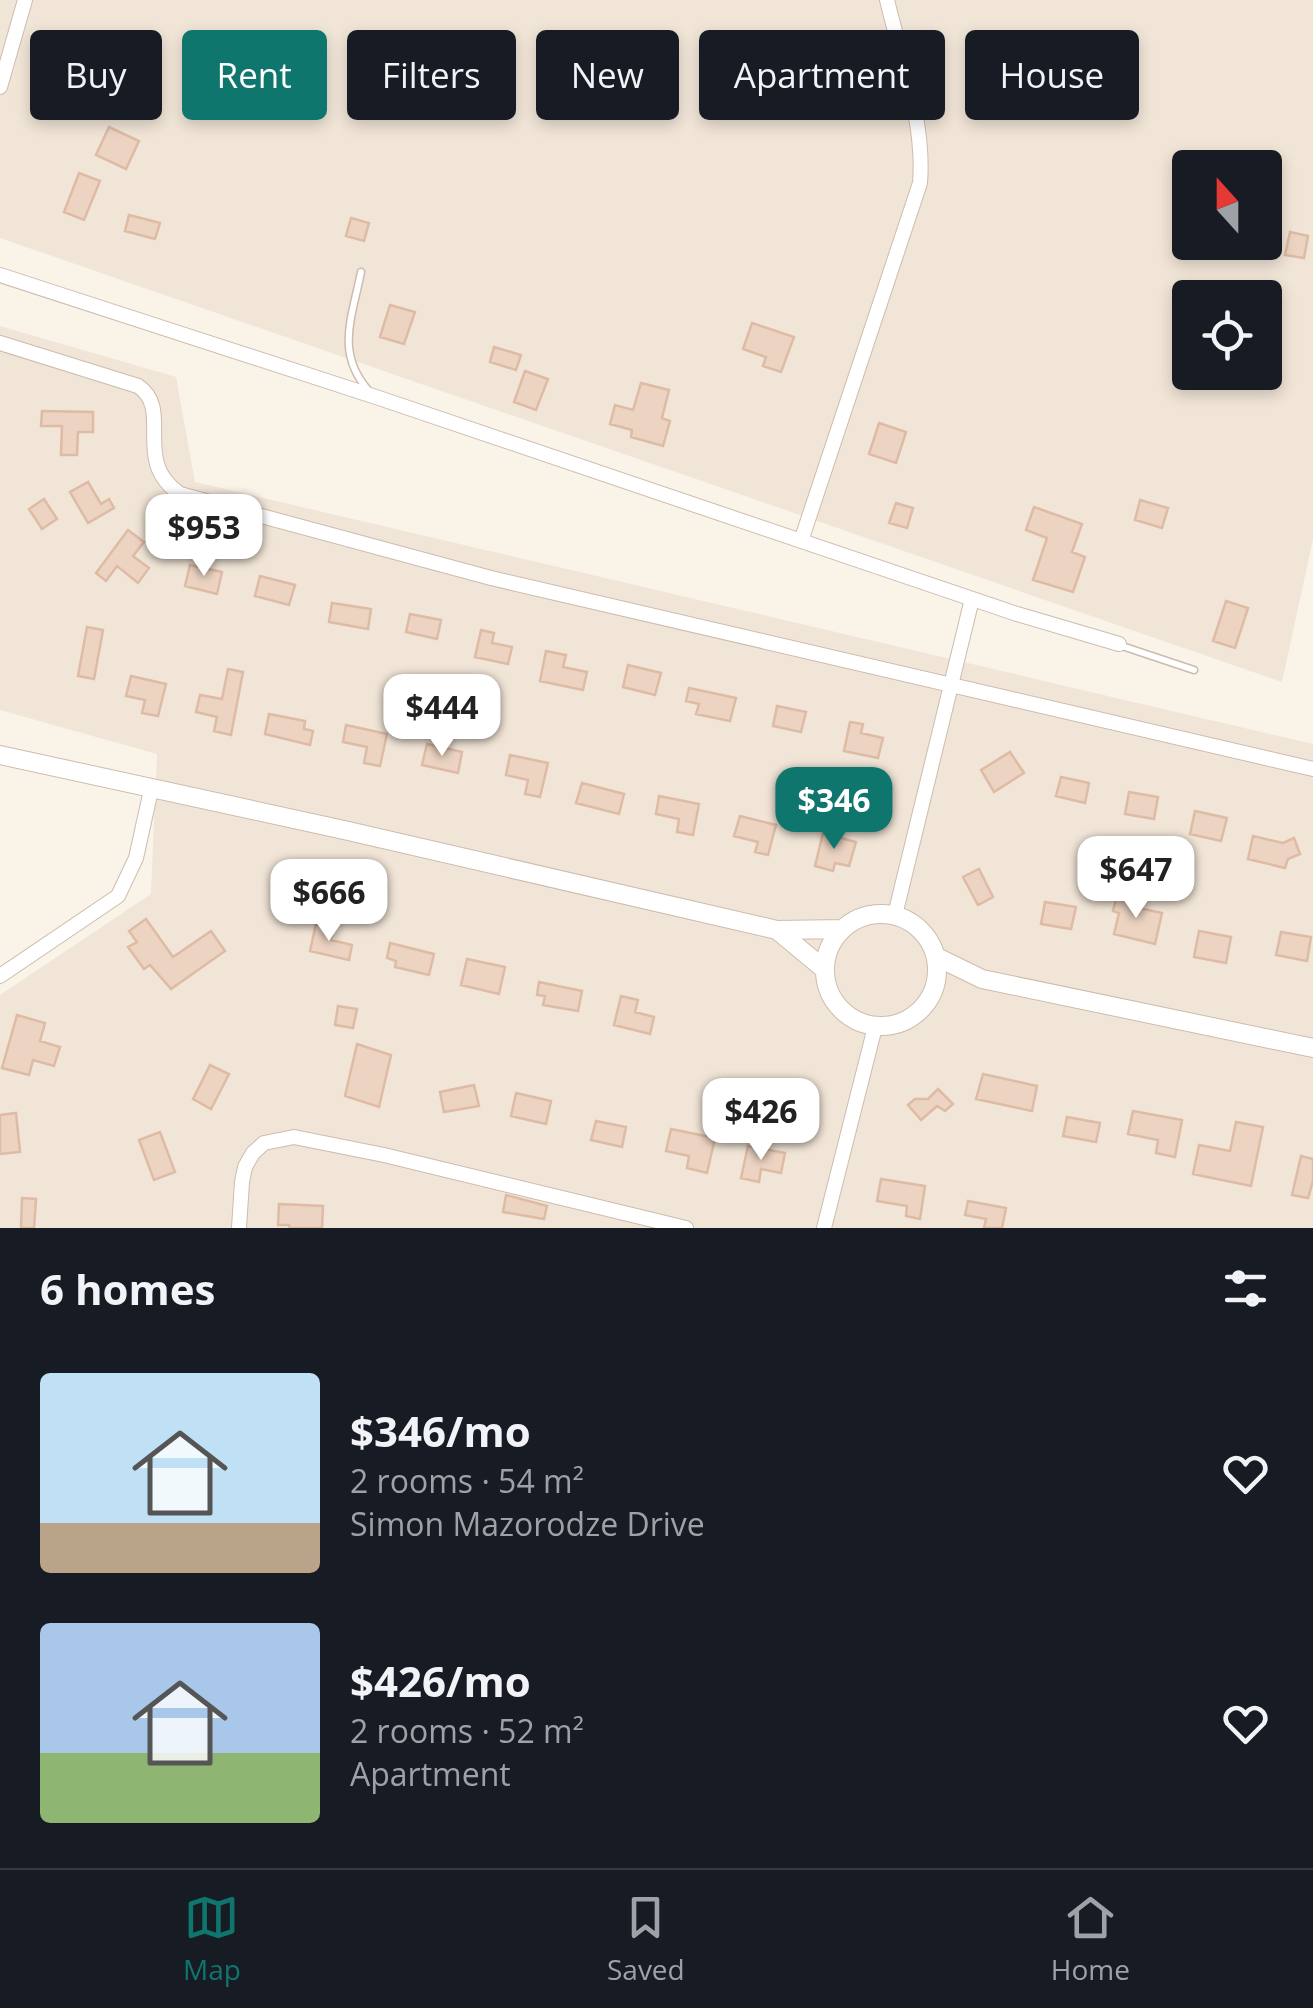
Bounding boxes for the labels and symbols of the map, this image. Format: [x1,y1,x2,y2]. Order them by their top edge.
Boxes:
north arrow [1172,150,1282,260]
pin: $953 [145,494,263,579]
pin: $444 [383,674,501,759]
pin: $346 [775,767,893,852]
pin: $647 [1077,836,1195,921]
pin: $666 [270,859,388,944]
pin: $426 [702,1078,820,1163]

